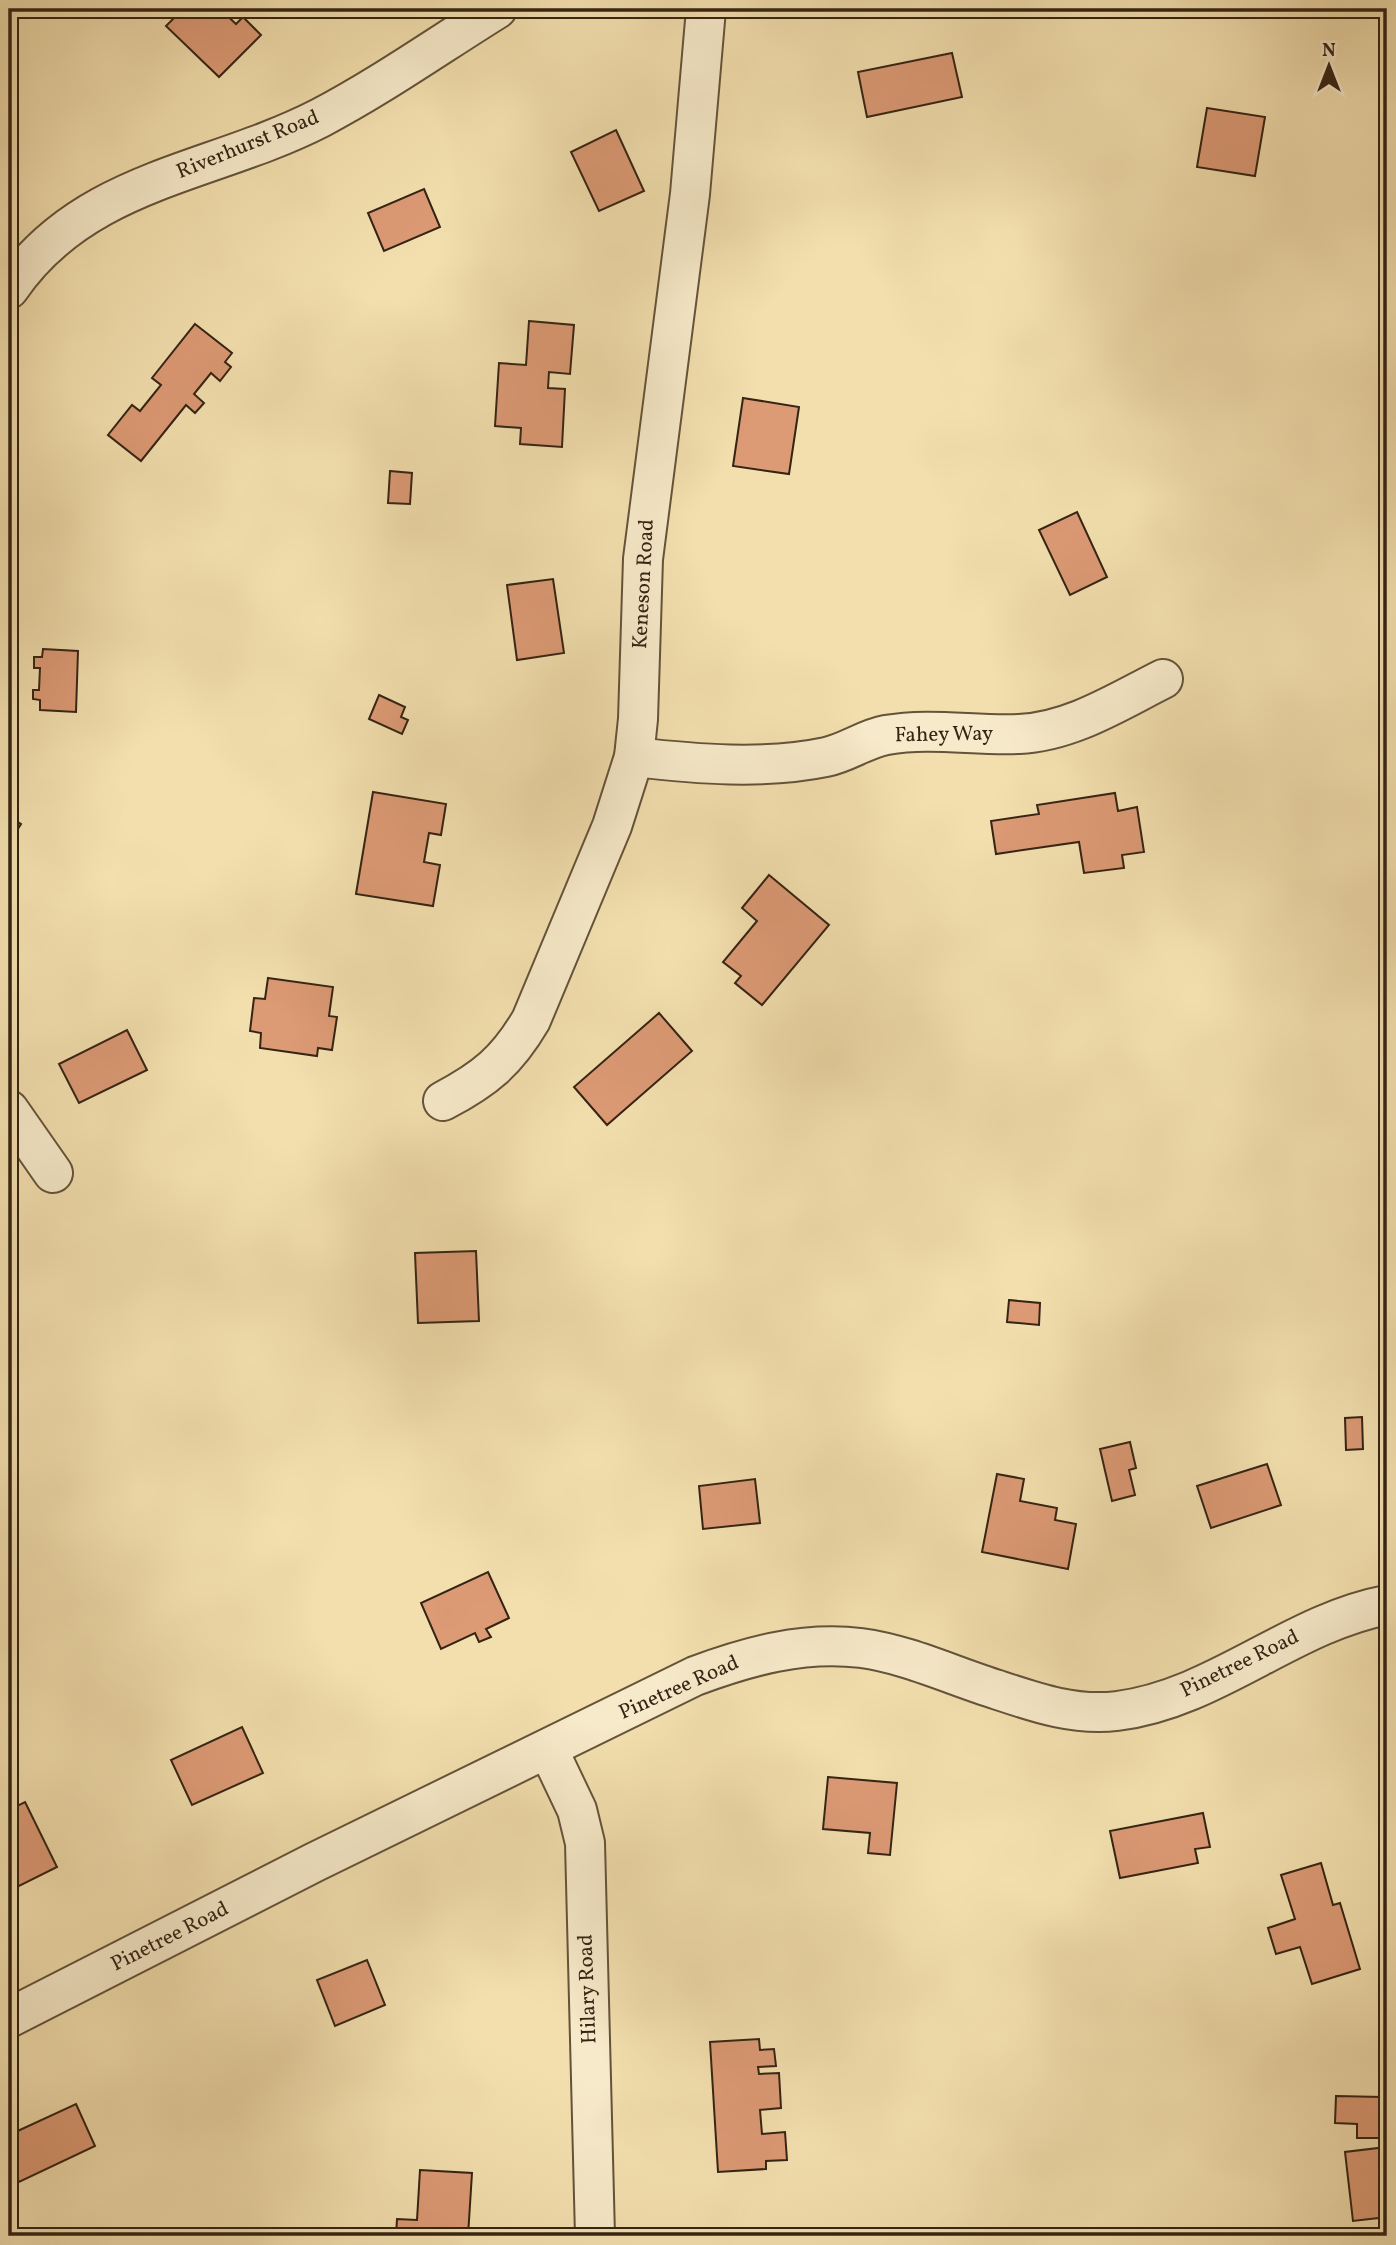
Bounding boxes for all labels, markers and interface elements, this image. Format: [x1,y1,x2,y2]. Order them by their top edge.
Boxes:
north arrow [1294,32,1364,102]
text: N [1322,38,1336,64]
street label: Riverhurst Road [172,103,324,187]
street label: Keneson Road [626,518,662,650]
street label: Fahey Way [894,720,994,750]
street label: Pinetree Road [1176,1623,1304,1705]
street label: Pinetree Road [614,1649,744,1727]
street label: Pinetree Road [106,1895,234,1979]
street label: Hilary Road [572,1934,604,2044]

